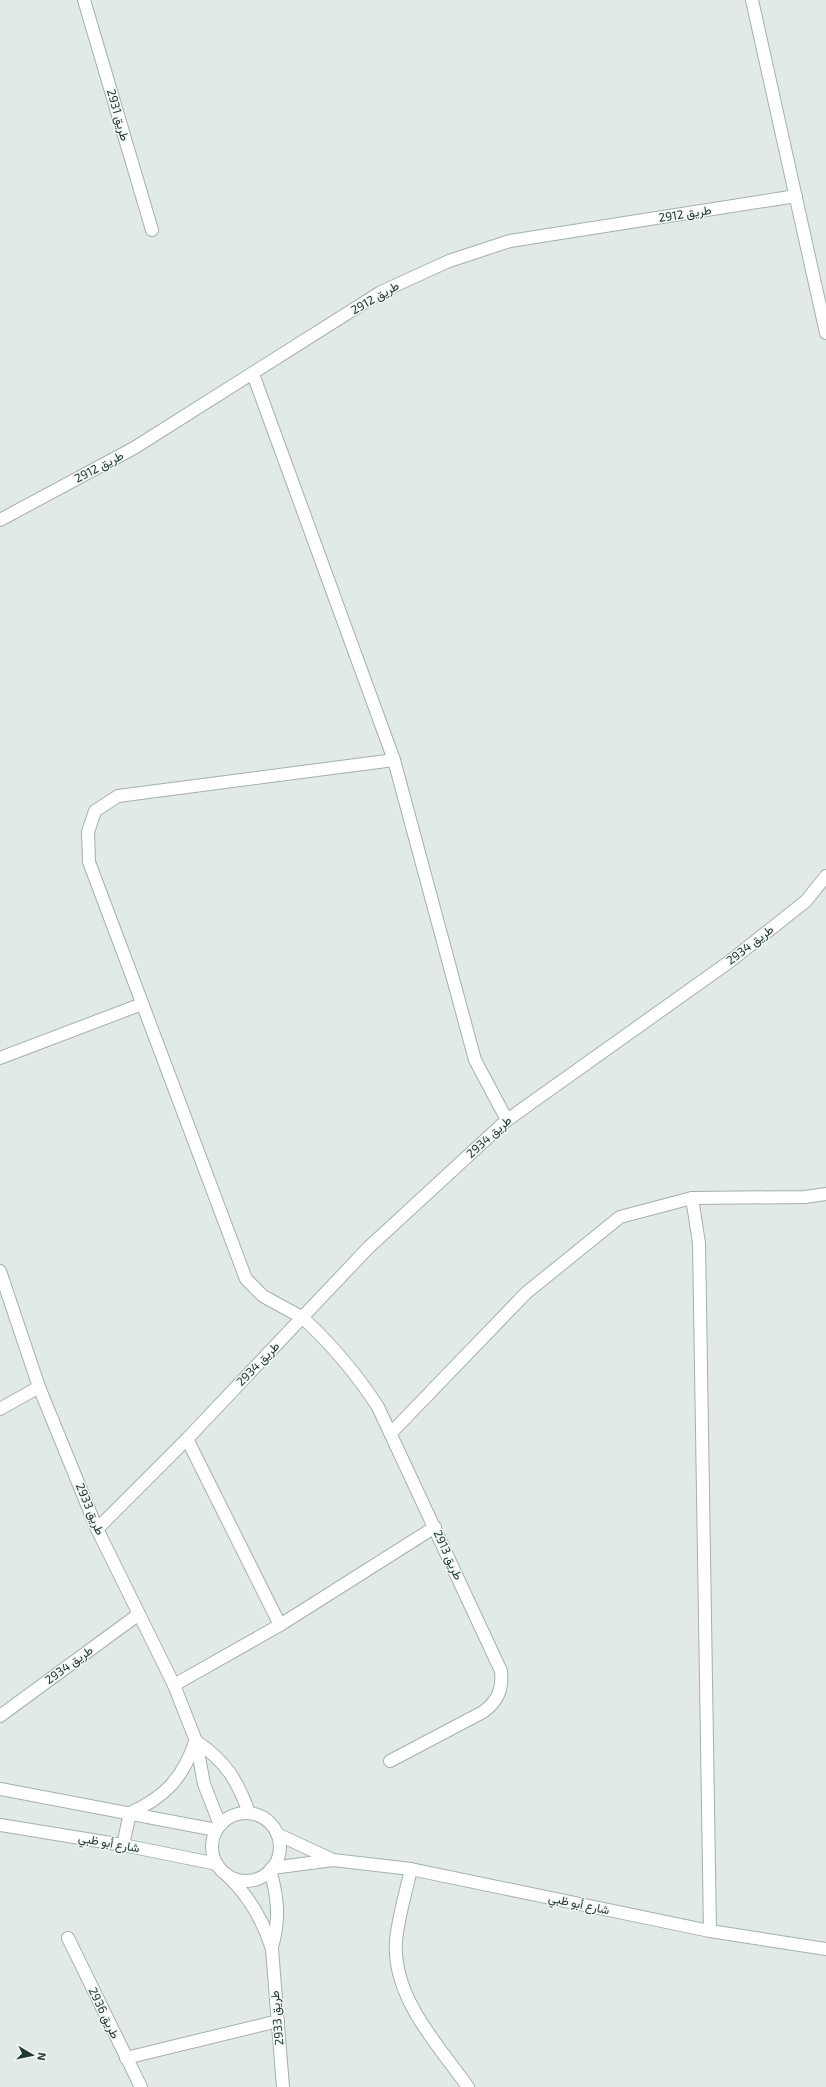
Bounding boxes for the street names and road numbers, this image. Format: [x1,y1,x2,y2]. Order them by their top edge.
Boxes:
street label: طريق 2931 [103,87,133,143]
street label: طريق 2912 [657,202,713,226]
street label: طريق 2912 [348,278,402,318]
street label: طريق 2912 [72,447,126,487]
street label: طريق 2934 [723,921,777,968]
street label: طريق 2934 [463,1112,515,1162]
street label: طريق 2934 [233,1338,283,1390]
street label: طريق 2933 [72,1481,108,1538]
street label: طريق 2913 [430,1528,467,1583]
street label: طريق 2934 [42,1642,96,1688]
street label: شارع أبو ظبي [77,1830,141,1858]
street label: شارع أبو ظبي [547,1890,611,1920]
street label: طريق 2936 [85,1985,123,2042]
street label: طريق 2933 [267,1990,287,2046]

